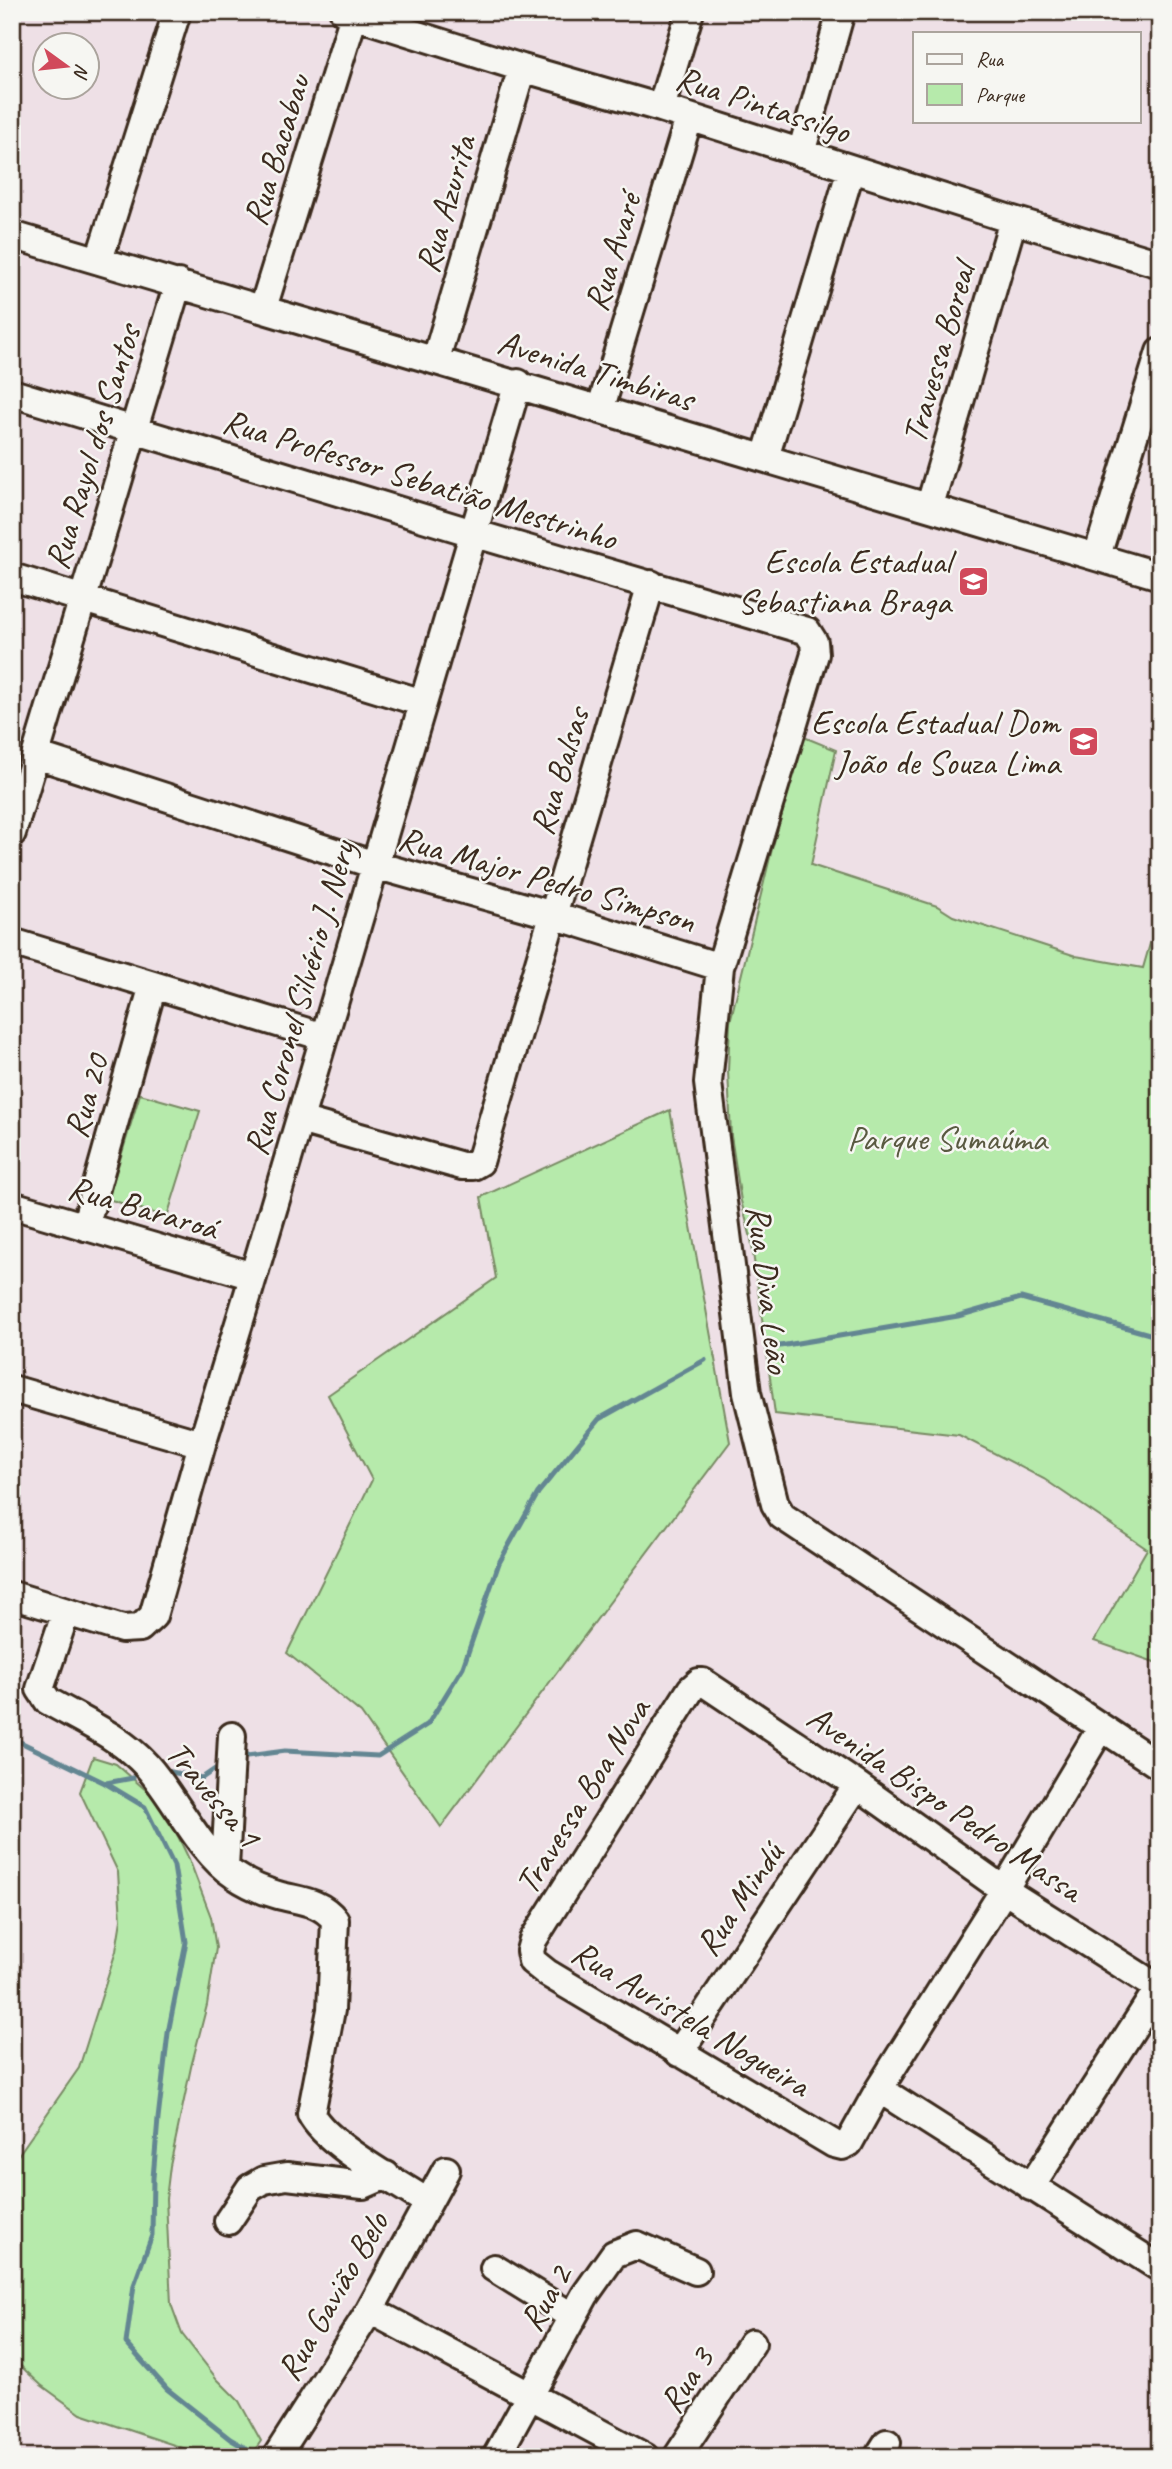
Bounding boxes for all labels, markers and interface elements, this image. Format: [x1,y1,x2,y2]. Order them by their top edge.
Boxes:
north arrow [32,32,102,102]
legend [913,32,1140,122]
text: Rua [976,46,1004,72]
street label: Rua Pintassilgo [670,55,857,154]
text: N [68,61,95,82]
street label: Rua Bacabau [232,67,321,231]
text: Parque [976,82,1025,108]
street label: Rua Azurita [405,129,487,278]
street label: Rua Avaré [573,183,653,316]
street label: Travessa Boreal [891,252,987,448]
street label: Rua Rayol dos Santos [34,317,152,575]
street label: Avenida Timbiras [493,319,702,422]
street label: Rua Professor Sebatião Mestrinho [218,398,624,561]
place label: Escola Estadual Sebastiana Braga [738,539,957,624]
school or university icon: Escola Estadual Sebastiana Braga [957,564,991,598]
street label: Rua Balsas [519,699,601,840]
place label: Escola Estadual Dom João de Souza Lima [811,700,1063,785]
school or university icon: Escola Estadual Dom João de Souza Lima [1066,725,1100,759]
street label: Rua Major Pedro Simpson [393,816,701,943]
street label: Rua Coronel Silvério J. Nery [233,834,366,1160]
street label: Rua 20 [53,1047,120,1143]
park label: Parque Sumaúma [847,1116,1049,1161]
street label: Rua Bararoá [63,1165,226,1251]
street label: Rua Diva Leão [736,1202,801,1377]
street label: Travessa Boa Nova [504,1688,662,1902]
street label: Avenida Bispo Pedro Massa [799,1695,1093,1914]
street label: Travessa 1 [156,1731,273,1859]
street label: Rua Mindú [685,1831,795,1965]
street label: Rua Auristela Nogueira [563,1930,820,2108]
street label: Rua Gavião Belo [266,2202,400,2389]
street label: Rua 2 [509,2254,584,2339]
street label: Rua 3 [649,2337,725,2421]

